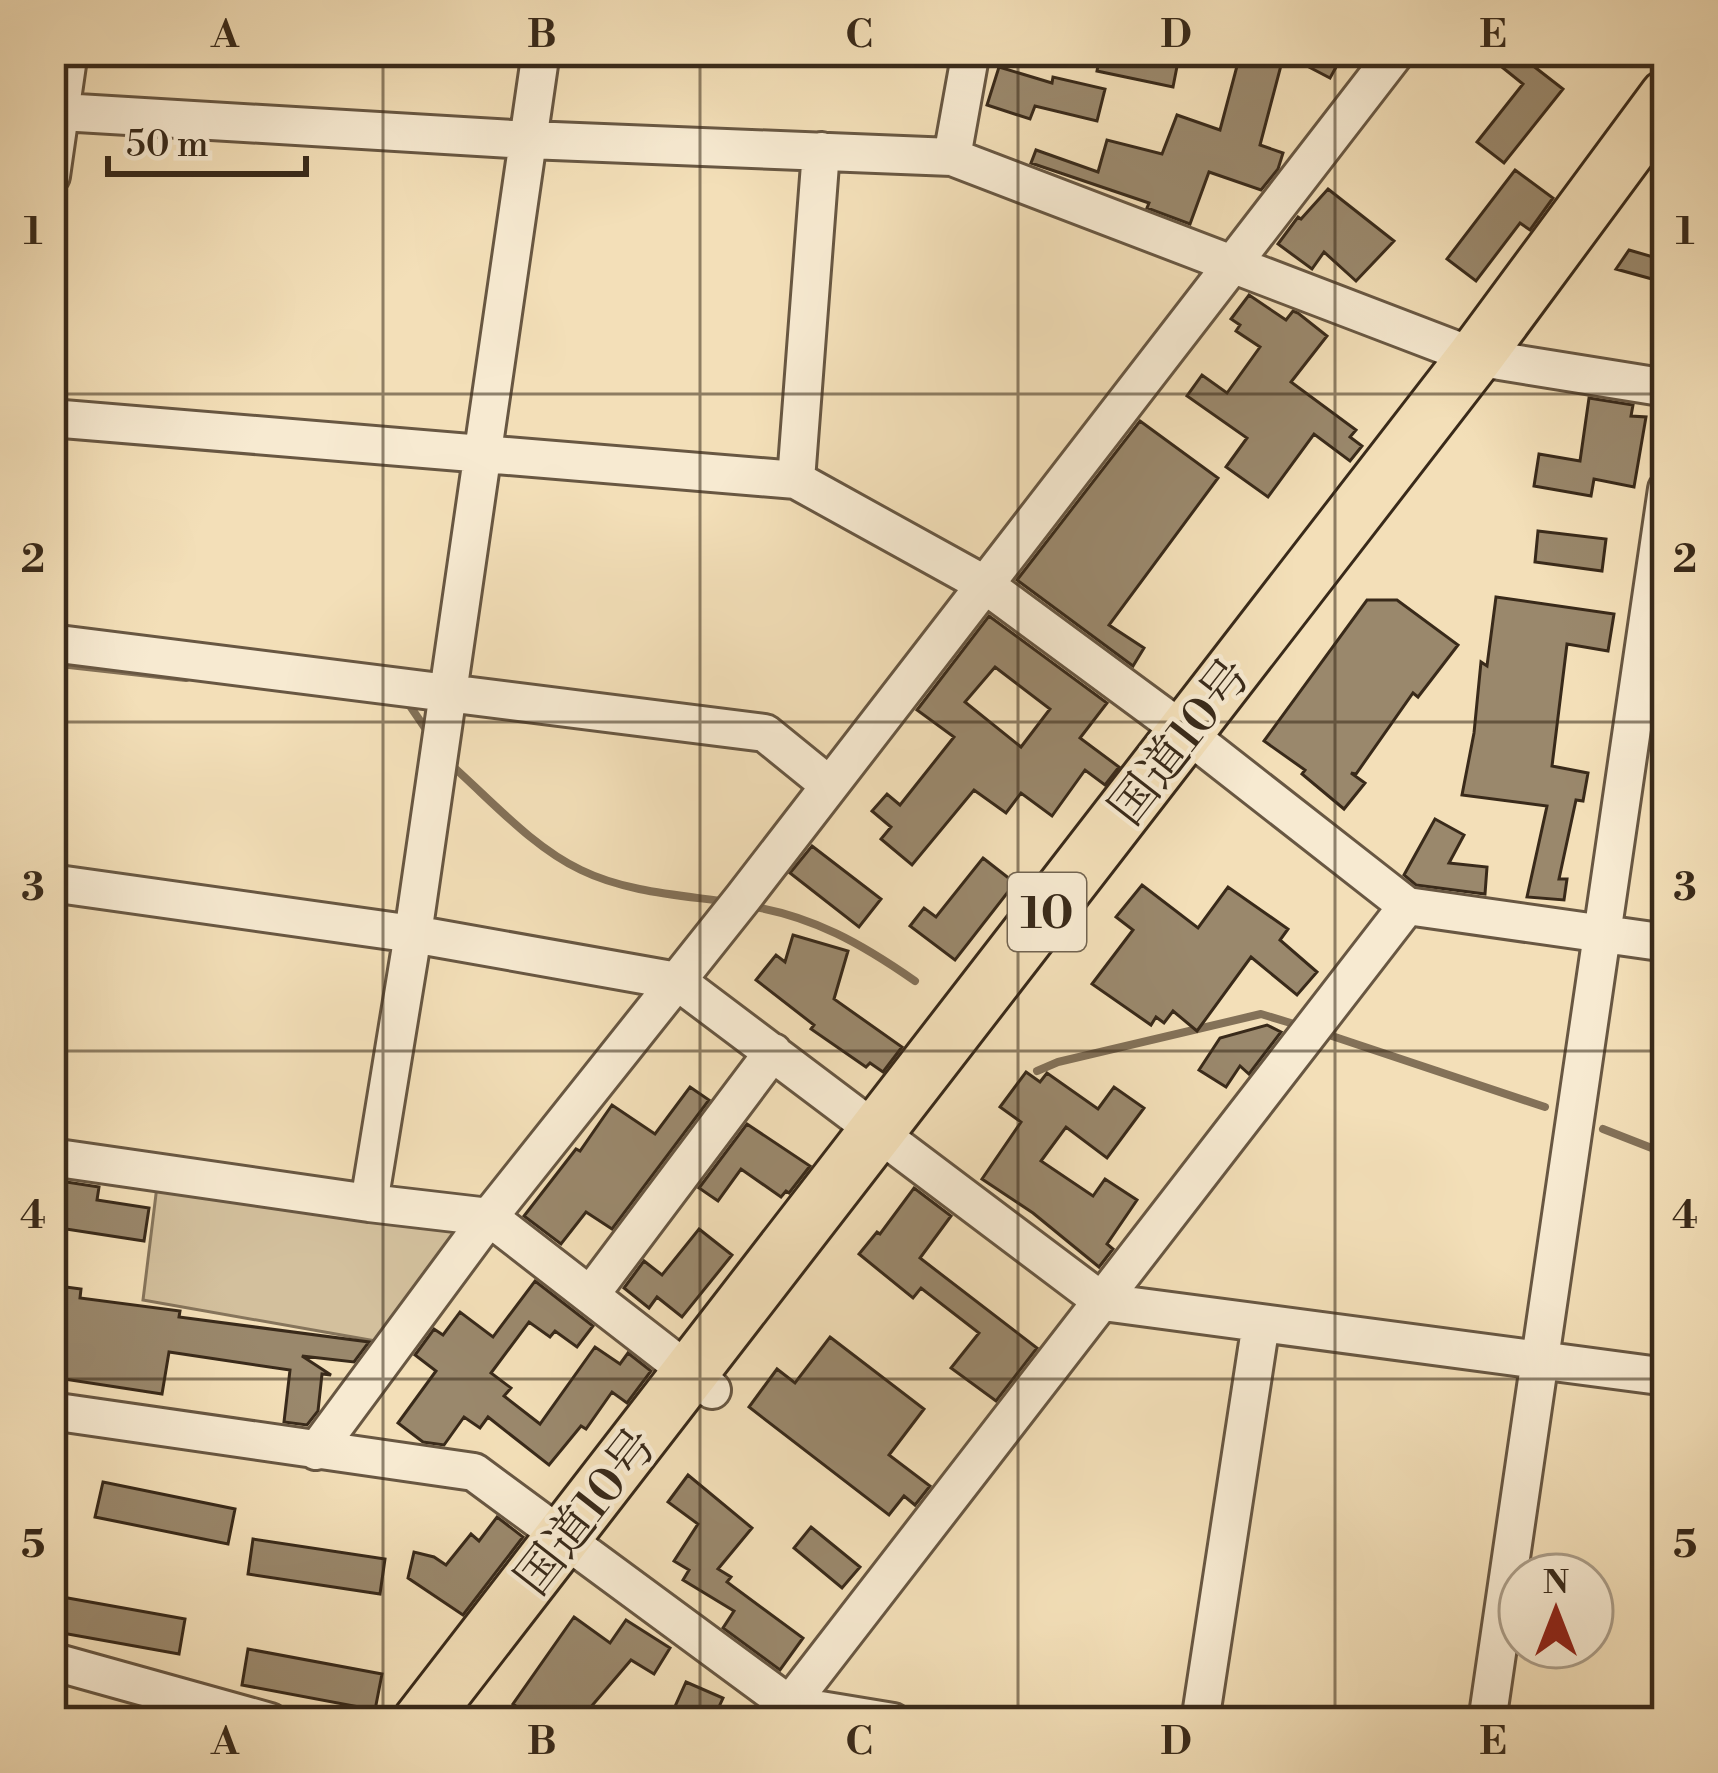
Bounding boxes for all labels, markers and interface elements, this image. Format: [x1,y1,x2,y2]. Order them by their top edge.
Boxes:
text: A [210,11,240,60]
text: B [527,11,557,60]
text: C [845,11,873,60]
text: D [1160,11,1192,60]
text: E [1479,11,1507,60]
scale bar [108,102,306,176]
text: 50 m [126,123,209,168]
text: 1 [24,208,43,257]
text: 1 [1676,208,1695,257]
text: 2 [21,536,45,585]
text: 2 [1673,536,1697,585]
street label: 国道10号 [1098,648,1265,838]
text: 3 [21,864,45,913]
text: 3 [1673,864,1697,913]
road number: 10 [1008,873,1086,951]
text: 4 [20,1192,46,1241]
text: 4 [1672,1192,1698,1241]
street label: 国道10号 [504,1418,671,1608]
text: 5 [21,1521,45,1570]
text: 5 [1673,1521,1697,1570]
north arrow [1496,1551,1616,1671]
text: N [1543,1563,1569,1604]
text: A [210,1718,240,1767]
text: B [527,1718,557,1767]
text: C [845,1718,873,1767]
text: D [1160,1718,1192,1767]
text: E [1479,1718,1507,1767]

